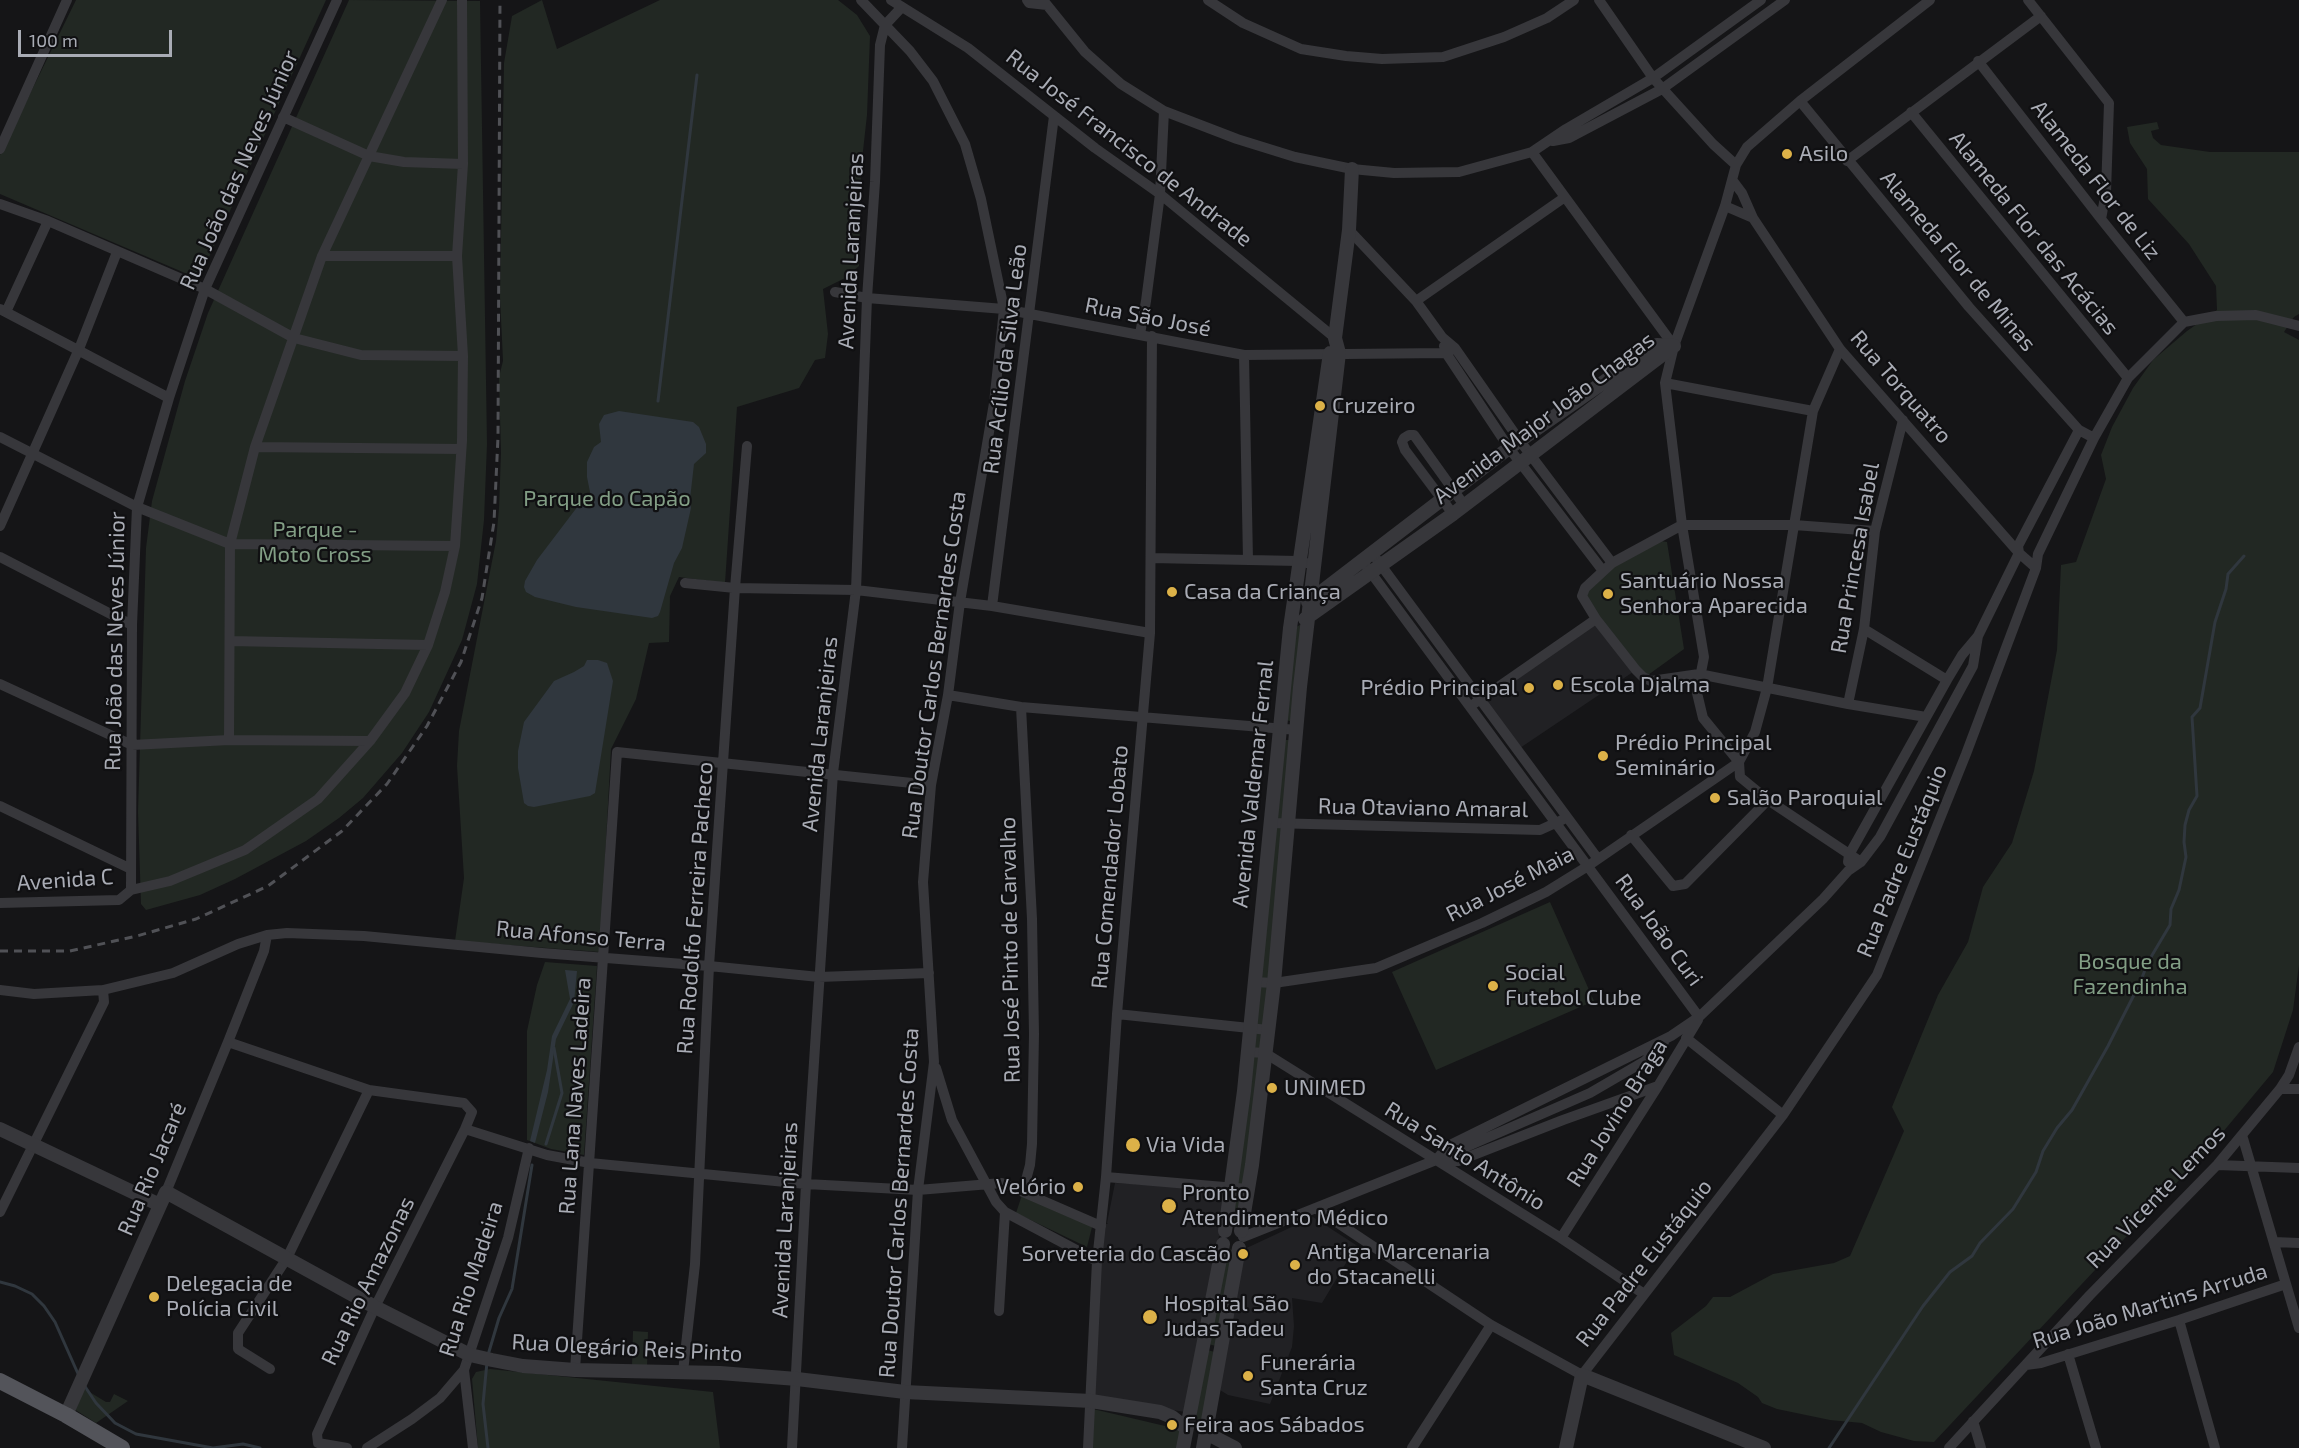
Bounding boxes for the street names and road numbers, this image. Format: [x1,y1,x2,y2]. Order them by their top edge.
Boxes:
street label: Rua José Francisco de Andrade [1001,44,1257,252]
street label: Rua João das Neves Júnior [174,46,304,294]
street label: Alameda Flor de Liz [2026,95,2166,265]
street label: Alameda Flor das Acácias [1944,126,2124,340]
street label: Avenida Laranjeiras [833,152,869,350]
street label: Alameda Flor de Minas [1875,165,2041,357]
street label: Rua Acílio da Silva Leão [978,242,1032,476]
street label: Rua São José [1083,292,1213,342]
street label: Rua Torquatro [1845,325,1957,449]
street label: Avenida Major João Chagas [1428,326,1660,510]
street label: Rua Princesa Isabel [1825,460,1885,656]
street label: Rua Doutor Carlos Bernardes Costa [897,489,971,841]
street label: Rua João das Neves Júnior [100,511,130,771]
street label: Avenida Laranjeiras [797,635,843,833]
street label: Avenida Valdemar Fernal [1227,659,1279,909]
street label: Rua Comendador Lobato [1086,744,1134,990]
street label: Rua Rodolfo Ferreira Pacheco [672,761,718,1055]
street label: Rua Padre Eustáquio [1851,761,1953,961]
street label: Rua Otaviano Amaral [1318,793,1528,823]
street label: Rua José Pinto de Carvalho [994,817,1026,1083]
street label: Rua José Maia [1442,840,1578,928]
street label: Avenida C [16,863,114,897]
street label: Rua João Curi [1610,869,1708,991]
street label: Rua Afonso Terra [495,915,667,957]
street label: Rua Lana Naves Ladeira [554,977,596,1215]
street label: Rua Doutor Carlos Bernardes Costa [874,1027,924,1379]
street label: Rua Jovino Braga [1561,1034,1673,1192]
street label: Rua Santo Antônio [1380,1096,1550,1216]
street label: Rua Rio Jacaré [112,1098,192,1240]
street label: Rua Vicente Lemos [2081,1120,2231,1274]
street label: Avenida Laranjeiras [767,1121,803,1319]
street label: Rua Padre Eustáquio [1570,1174,1718,1352]
street label: Rua Rio Amazonas [316,1192,420,1370]
street label: Rua Rio Madeira [433,1198,509,1360]
street label: Rua João Martins Arruda [2029,1258,2271,1354]
street label: Rua Olegário Reis Pinto [511,1329,743,1367]

